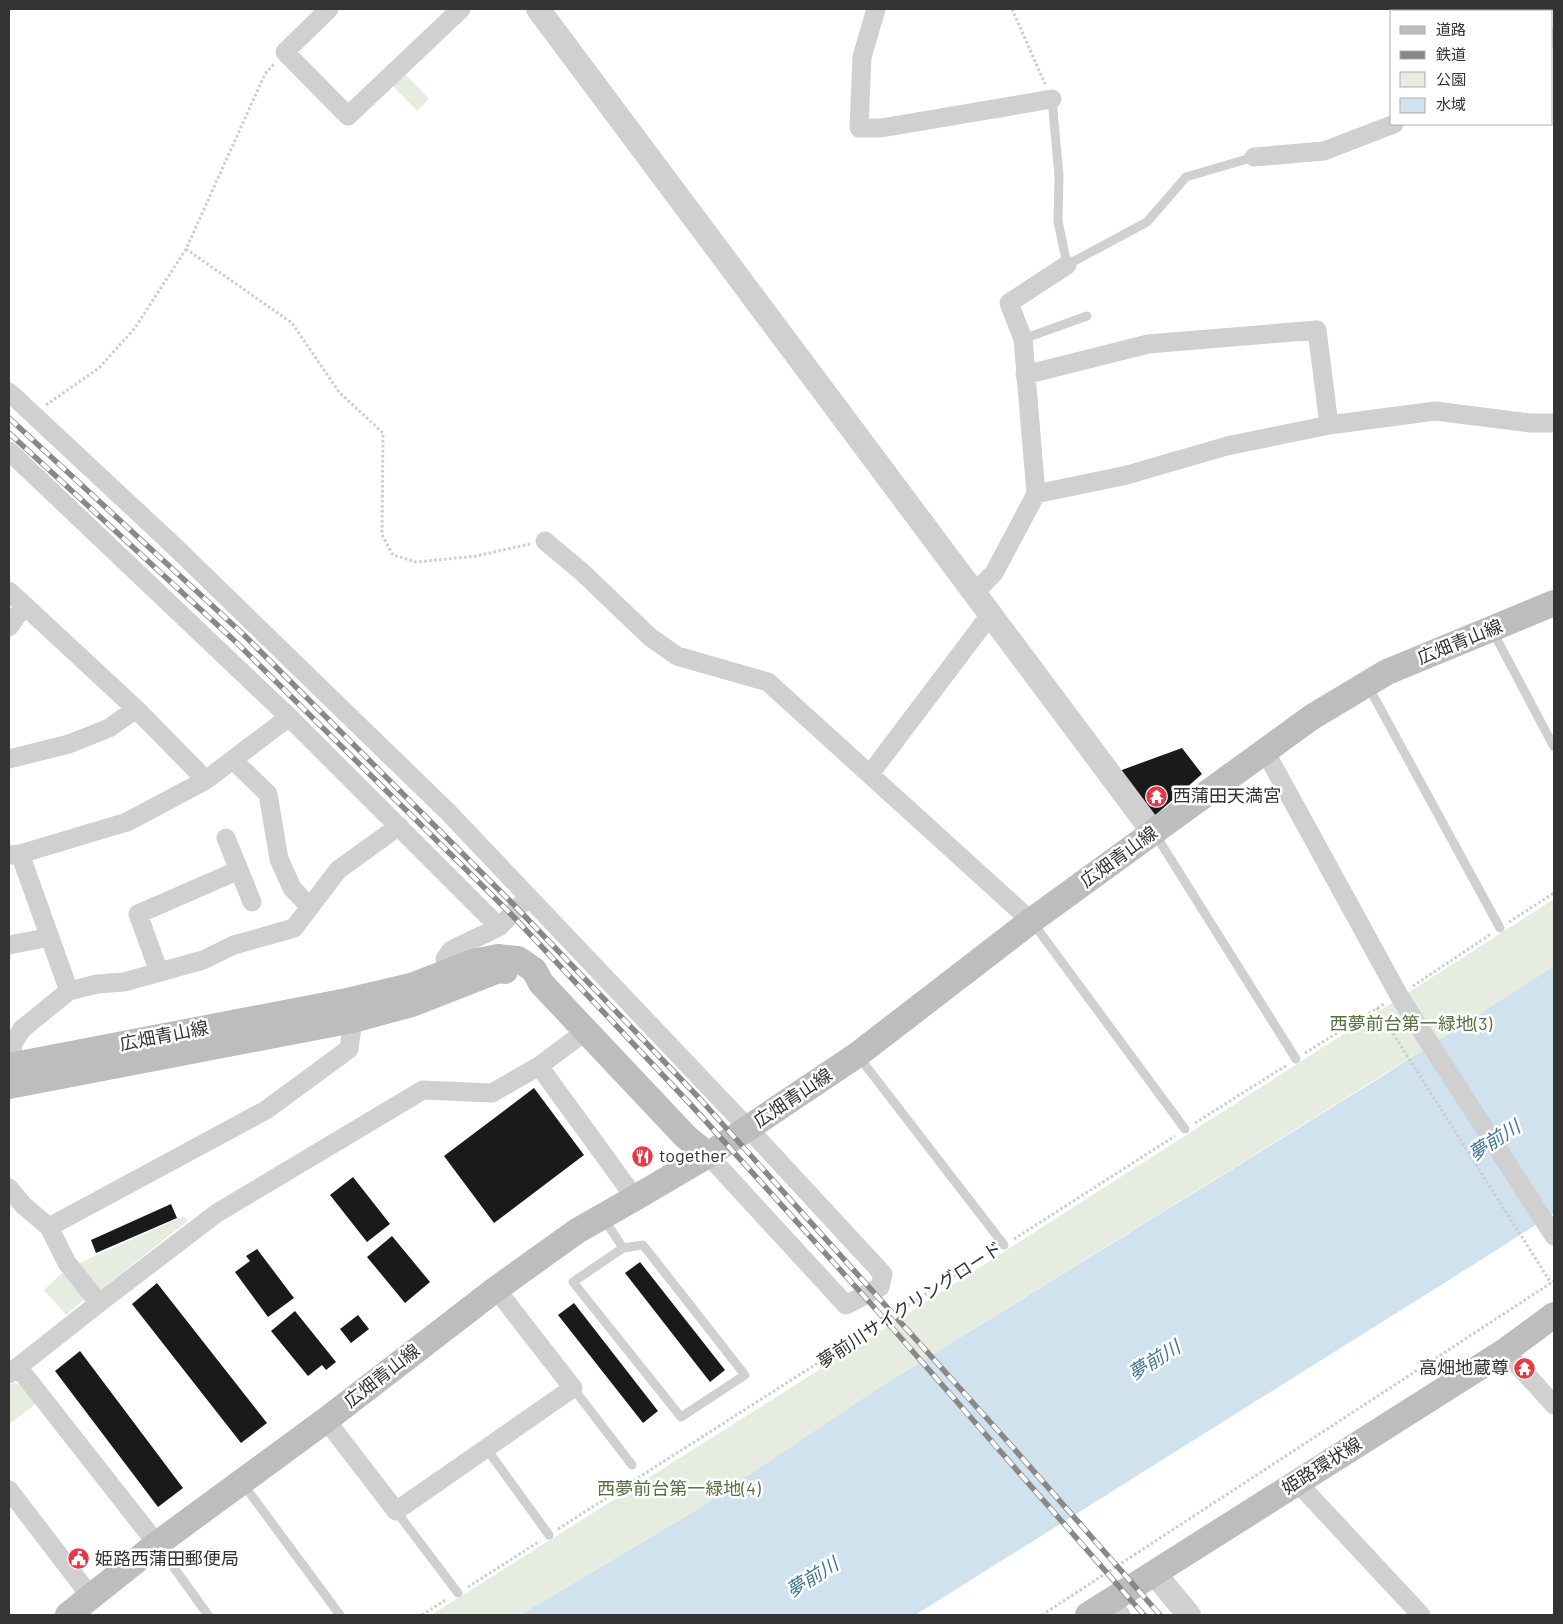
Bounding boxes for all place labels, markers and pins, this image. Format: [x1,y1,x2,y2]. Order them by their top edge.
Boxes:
temple icon: 西蒲田天満宮 [1145,784,1169,808]
place label: 西蒲田天満宮 [1173,784,1281,806]
restaurant icon: together [631,1144,655,1168]
place label: together [659,1144,727,1166]
place label: 高畑地蔵尊 [1419,1356,1509,1378]
temple icon: 高畑地蔵尊 [1513,1356,1537,1380]
public building icon: 姫路西蒲田郵便局 [67,1547,91,1571]
place label: 姫路西蒲田郵便局 [95,1547,239,1569]

